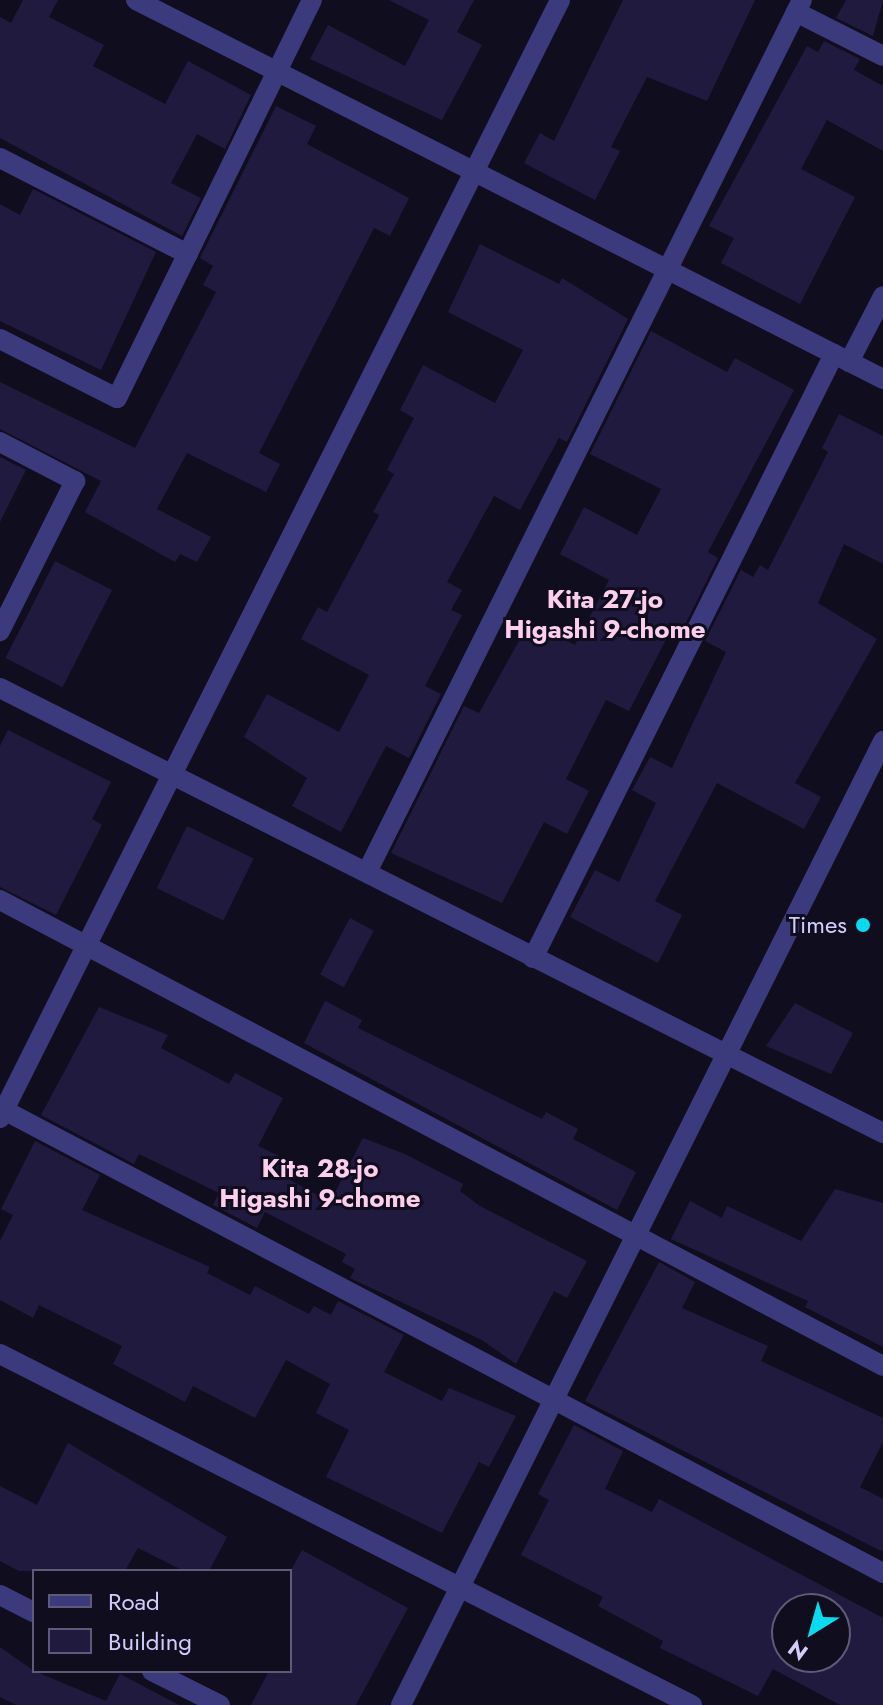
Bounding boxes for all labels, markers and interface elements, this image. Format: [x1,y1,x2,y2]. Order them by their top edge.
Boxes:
district label: Kita 27-jo Higashi 9-chome [504,584,706,646]
place label: Times [789,911,847,939]
marker: Times [854,916,872,934]
district label: Kita 28-jo Higashi 9-chome [219,1153,421,1214]
legend [32,1569,292,1673]
text: Road [108,1584,160,1619]
north arrow [771,1593,851,1673]
text: Building [108,1624,192,1659]
text: N [781,1633,814,1669]

